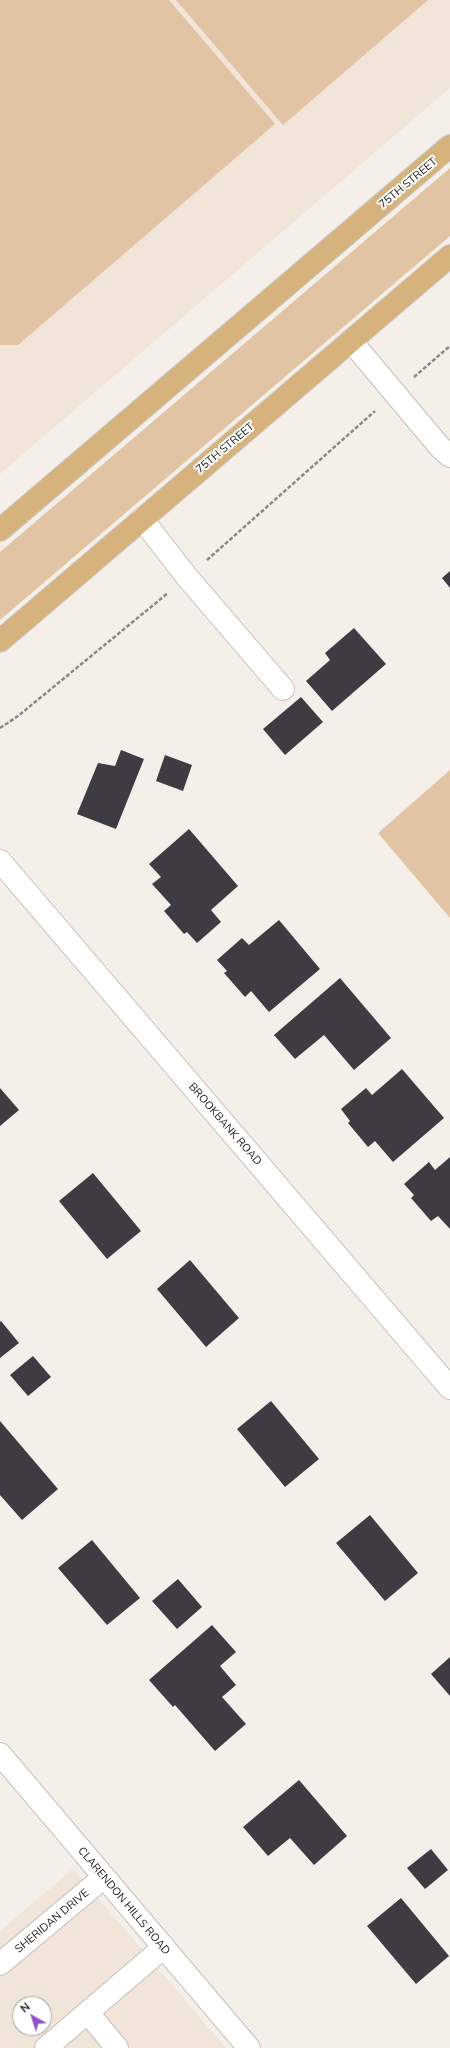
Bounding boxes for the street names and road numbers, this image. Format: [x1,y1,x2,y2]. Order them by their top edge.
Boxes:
street label: 75TH STREET [376,155,440,211]
street label: 75TH STREET [193,420,257,476]
street label: BROOKBANK ROAD [186,1080,264,1168]
street label: CLARENDON HILLS ROAD [75,1844,173,1958]
street label: SHERIDAN DRIVE [12,1886,92,1956]

